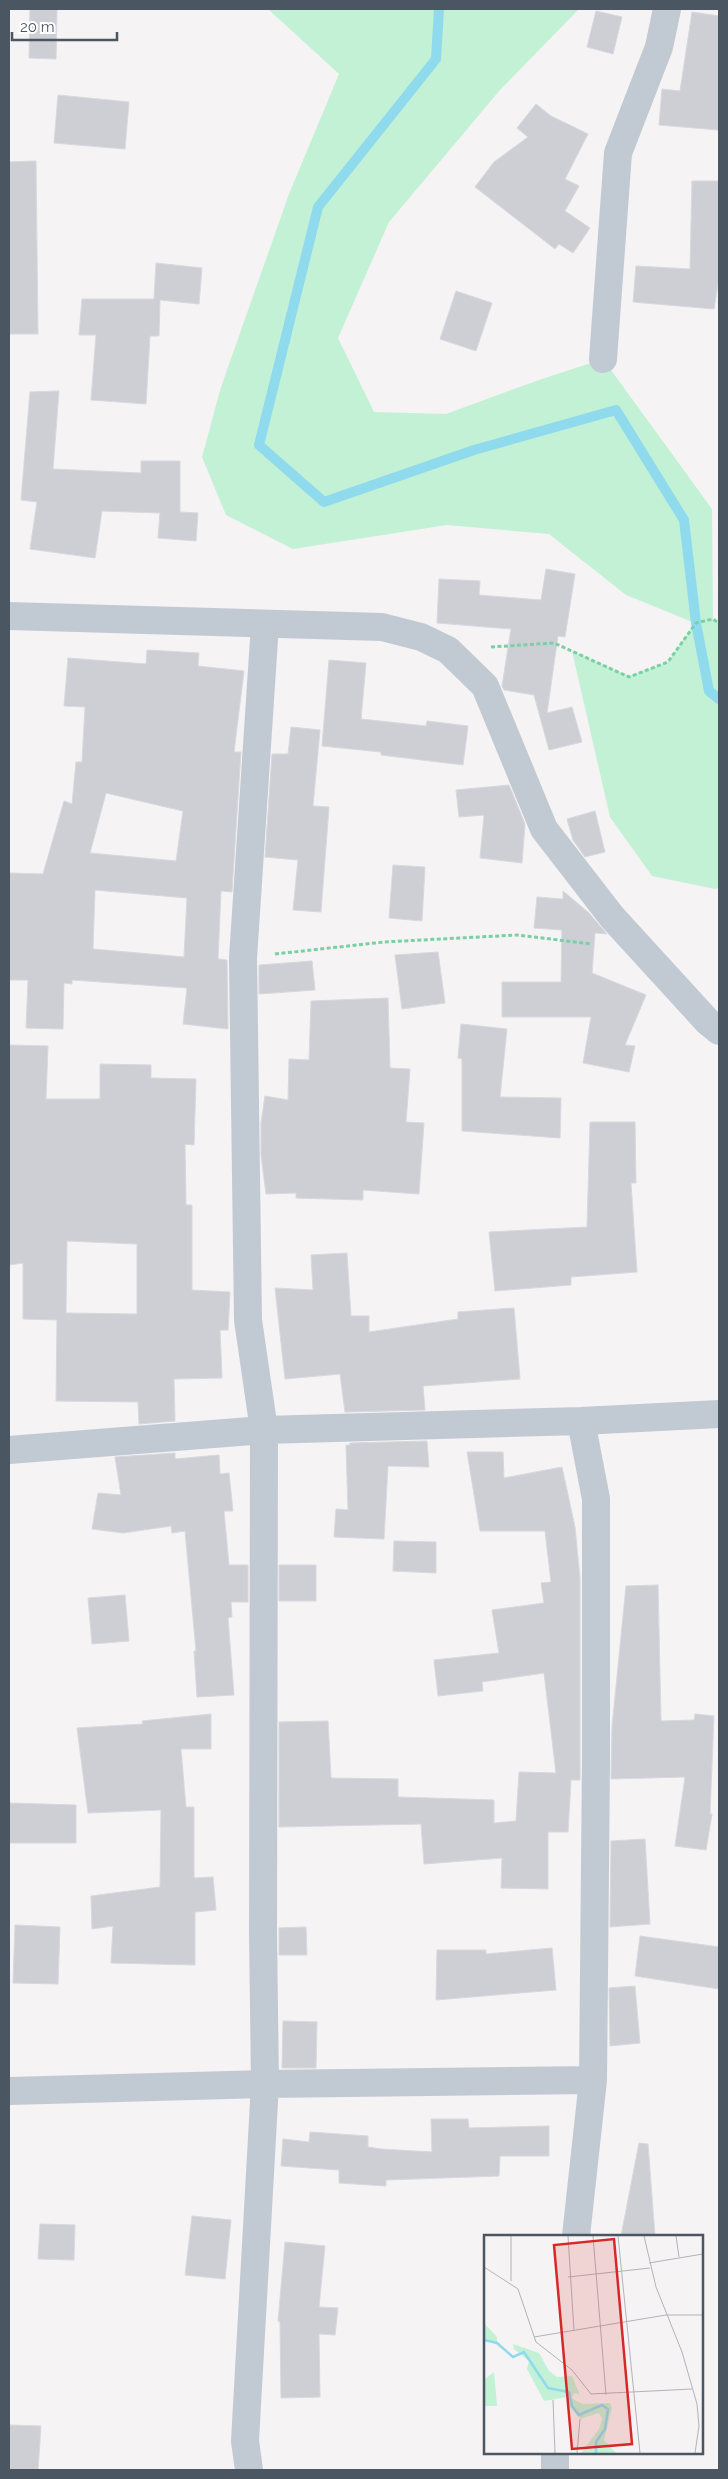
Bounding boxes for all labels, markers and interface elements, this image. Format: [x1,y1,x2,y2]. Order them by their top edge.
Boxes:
scale bar [12,10,118,42]
text: 20 m [20,18,55,36]
inset map [484,2235,703,2454]

